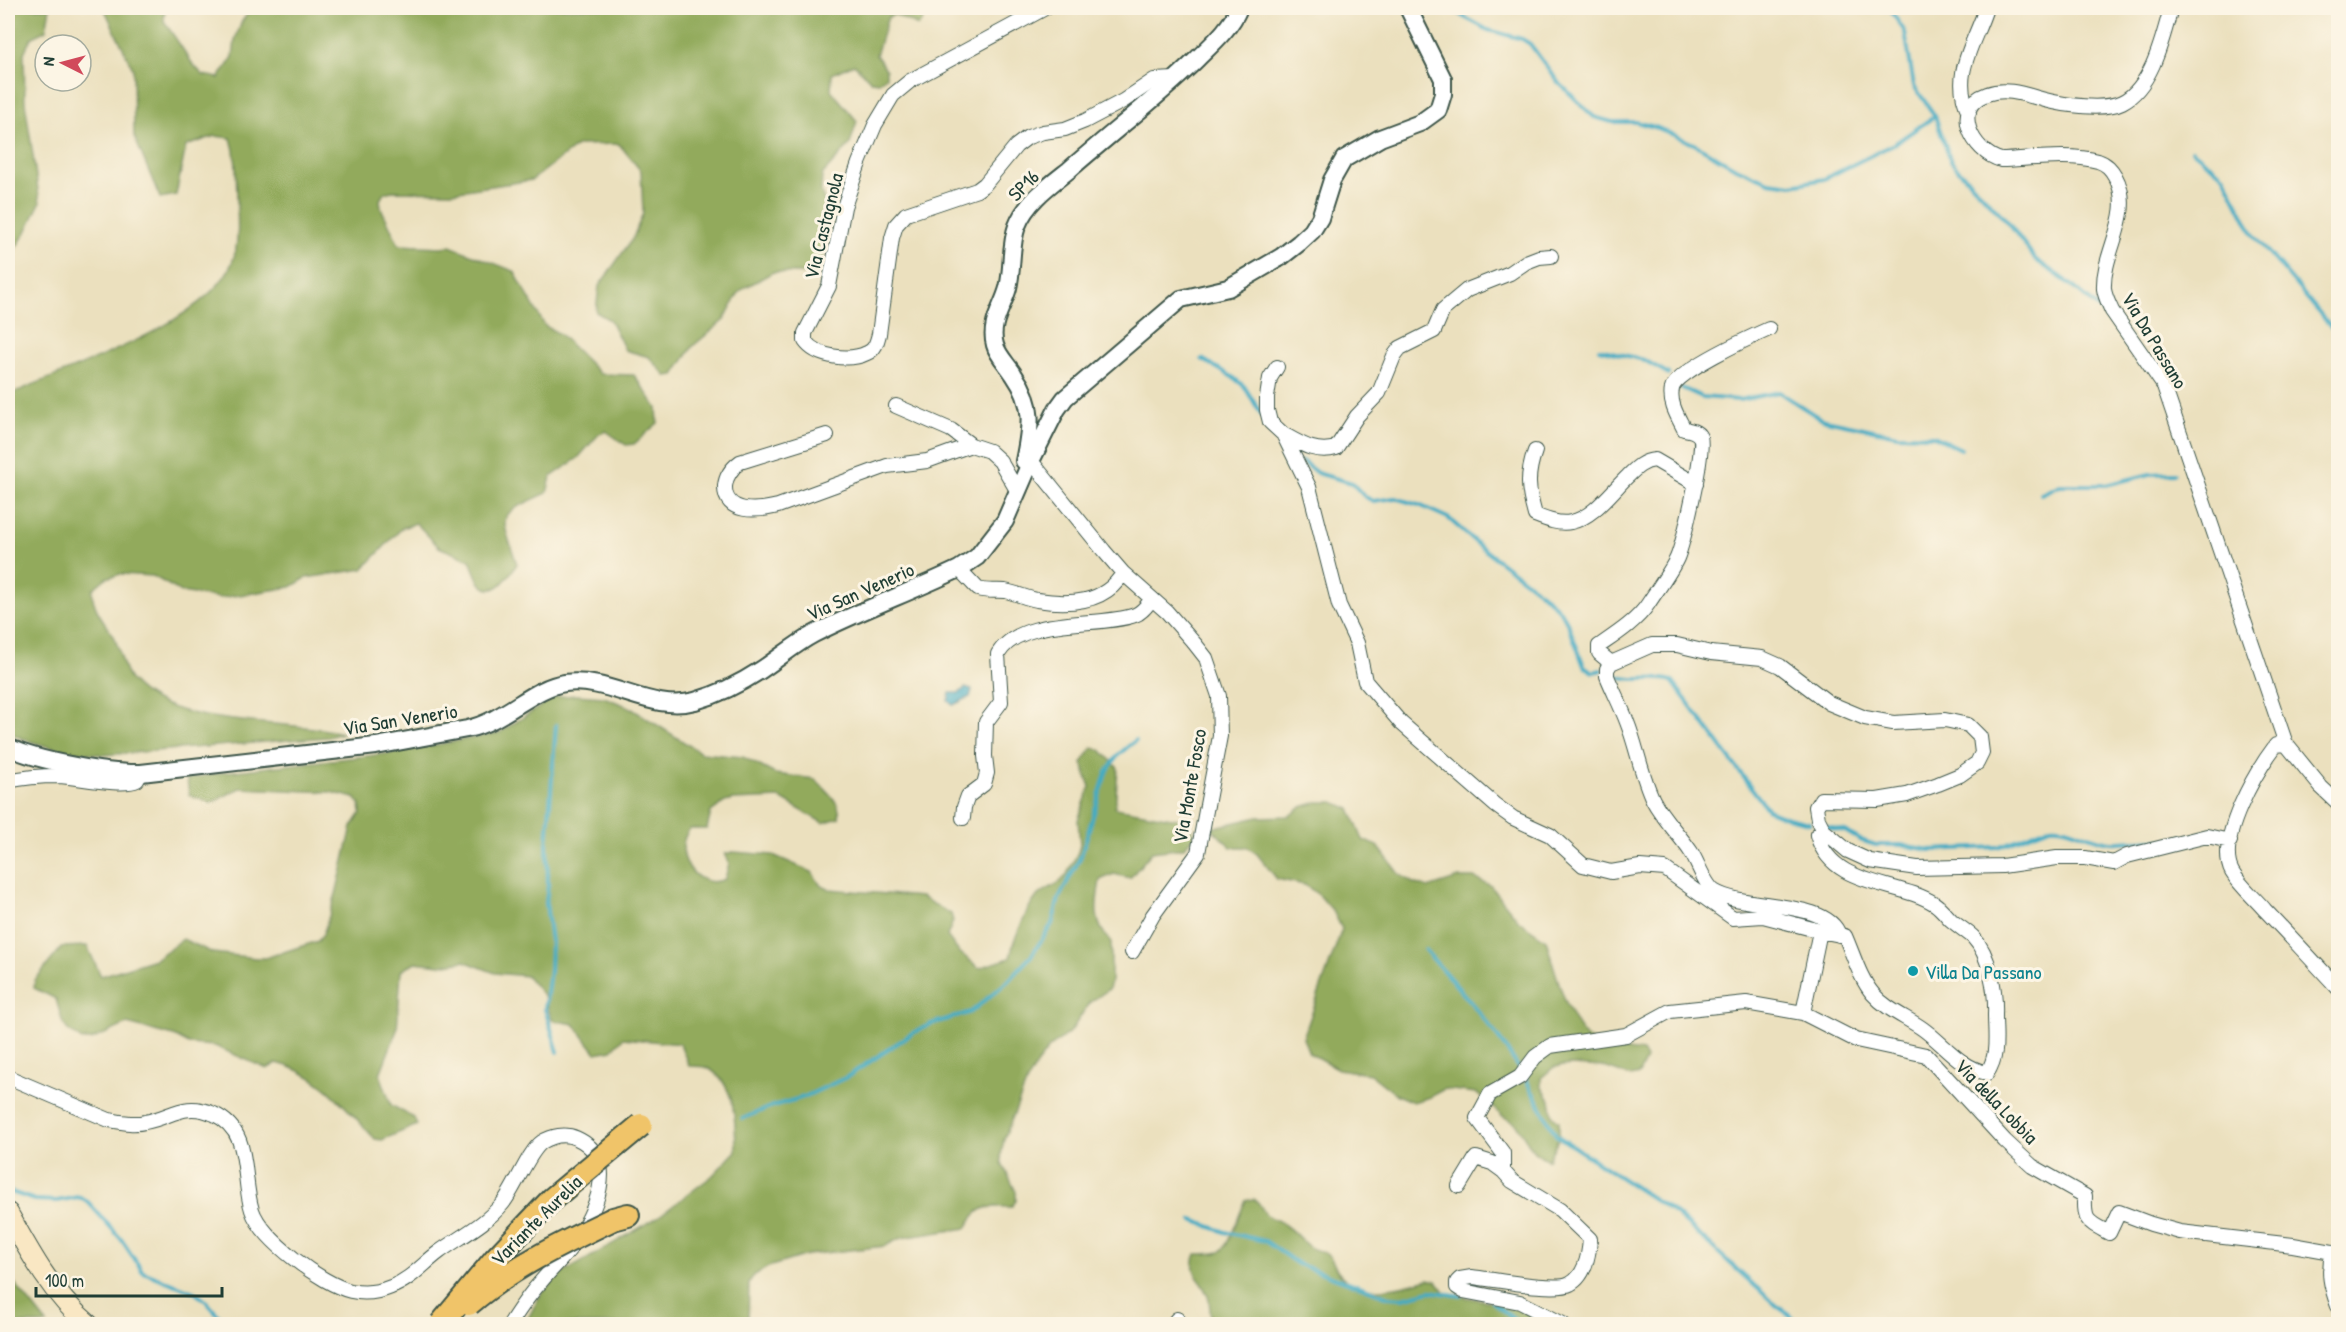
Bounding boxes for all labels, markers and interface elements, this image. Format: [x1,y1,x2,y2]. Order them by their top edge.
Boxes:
north arrow [33,33,93,93]
text: N [37,56,60,67]
street label: SP16 [1001,163,1045,207]
street label: Via Castagnola [797,170,849,282]
street label: Via Da Passano [2116,287,2194,393]
street label: Via San Venerio [802,555,918,627]
street label: Via San Venerio [341,697,459,741]
street label: Via Monte Fosco [1166,727,1212,845]
place label: Villa Da Passano [1925,958,2042,985]
marker: Villa Da Passano [1906,964,1920,978]
street label: Via della Lobbia [1949,1052,2045,1150]
street label: Variante Aurelia [485,1168,588,1271]
scale bar [36,1260,222,1298]
text: 100 m [45,1268,84,1293]

